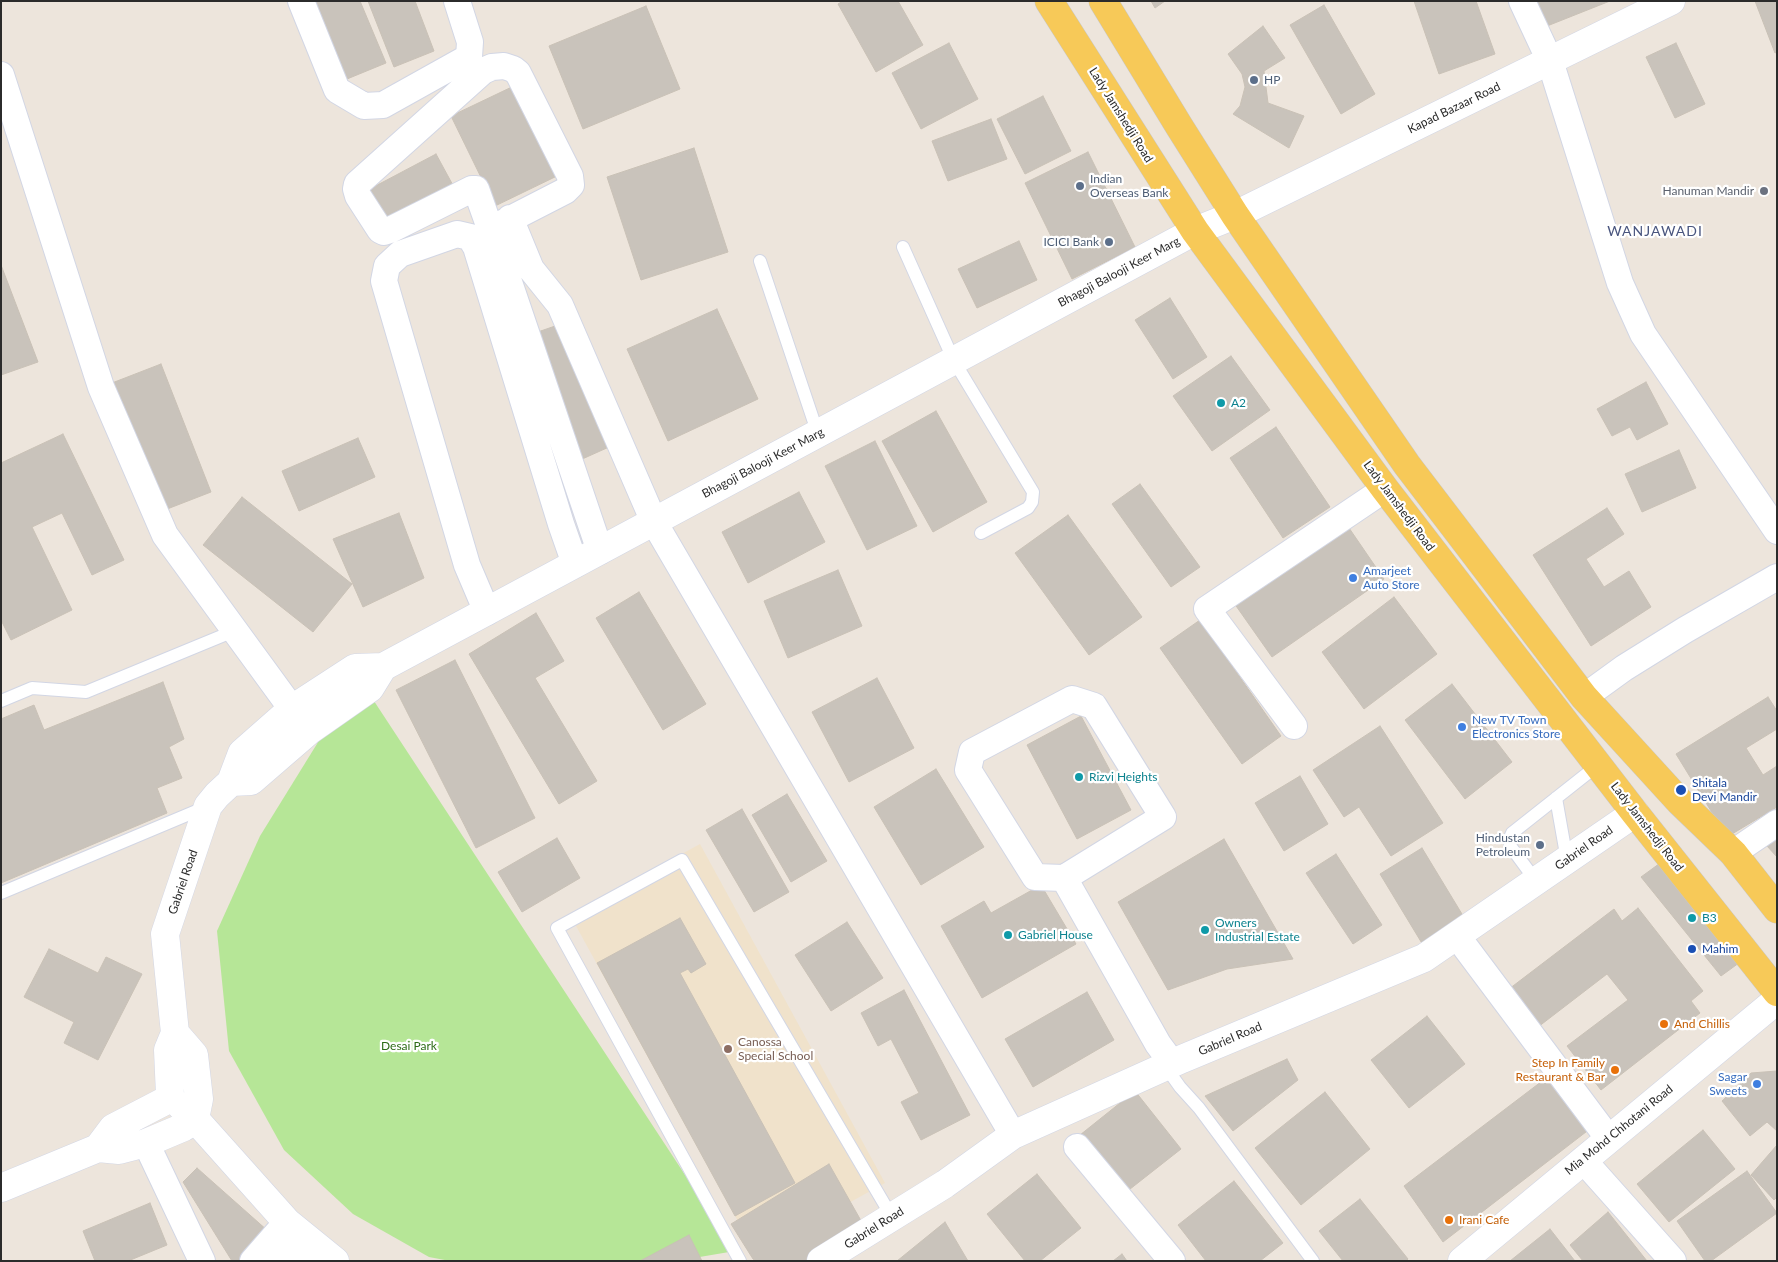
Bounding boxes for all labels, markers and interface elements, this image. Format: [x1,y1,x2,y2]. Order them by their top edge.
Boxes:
street label: Lady Jamshedji Road [1086,65,1156,165]
place label: HP [1264,73,1280,87]
marker: HP [1248,74,1260,86]
street label: Kapad Bazaar Road [1405,79,1503,137]
place label: Indian Overseas Bank [1090,172,1168,200]
marker: Indian Overseas Bank [1074,180,1086,192]
place label: Hanuman Mandir [1662,184,1754,198]
marker: Hanuman Mandir [1758,185,1770,197]
district label: WANJAWADI [1606,223,1704,239]
street label: Bhagoji Balooji Keer Marg [1056,234,1182,310]
place label: ICICI Bank [1043,235,1099,249]
marker: ICICI Bank [1103,236,1115,248]
place label: A2 [1231,396,1246,410]
marker: A2 [1215,397,1227,409]
street label: Bhagoji Balooji Keer Marg [700,425,826,501]
street label: Lady Jamshedji Road [1360,458,1438,554]
place label: Amarjeet Auto Store [1363,564,1420,592]
marker: Amarjeet Auto Store [1347,572,1359,584]
place label: New TV Town Electronics Store [1472,713,1560,741]
marker: New TV Town Electronics Store [1456,721,1468,733]
place label: Rizvi Heights [1089,770,1157,784]
marker: Rizvi Heights [1073,771,1085,783]
place label: Shitala Devi Mandir [1692,776,1757,804]
street label: Lady Jamshedji Road [1608,780,1686,874]
marker: Shitala Devi Mandir [1674,783,1688,797]
street label: Gabriel Road [1552,823,1616,873]
place label: Hindustan Petroleum [1476,831,1530,859]
marker: Hindustan Petroleum [1534,839,1546,851]
street label: Gabriel Road [165,848,201,916]
place label: B3 [1702,911,1717,925]
marker: B3 [1686,912,1698,924]
place label: Owners Industrial Estate [1215,916,1300,944]
marker: Owners Industrial Estate [1199,924,1211,936]
place label: Gabriel House [1018,928,1093,942]
marker: Gabriel House [1002,929,1014,941]
place label: Mahim [1702,942,1738,956]
marker: Mahim [1686,943,1698,955]
place label: And Chillis [1674,1017,1730,1031]
marker: And Chillis [1658,1018,1670,1030]
street label: Gabriel Road [1196,1019,1264,1059]
place label: Canossa Special School [738,1035,813,1063]
park label: Desai Park [381,1039,437,1053]
marker: Canossa Special School [722,1043,734,1055]
place label: Step In Family Restaurant & Bar [1516,1056,1605,1084]
marker: Step In Family Restaurant & Bar [1609,1064,1621,1076]
place label: Sagar Sweets [1709,1070,1747,1098]
marker: Sagar Sweets [1751,1078,1763,1090]
street label: Mia Mohd Chhotani Road [1562,1082,1676,1178]
street label: Gabriel Road [842,1204,906,1252]
place label: Irani Cafe [1459,1213,1509,1227]
marker: Irani Cafe [1443,1214,1455,1226]

